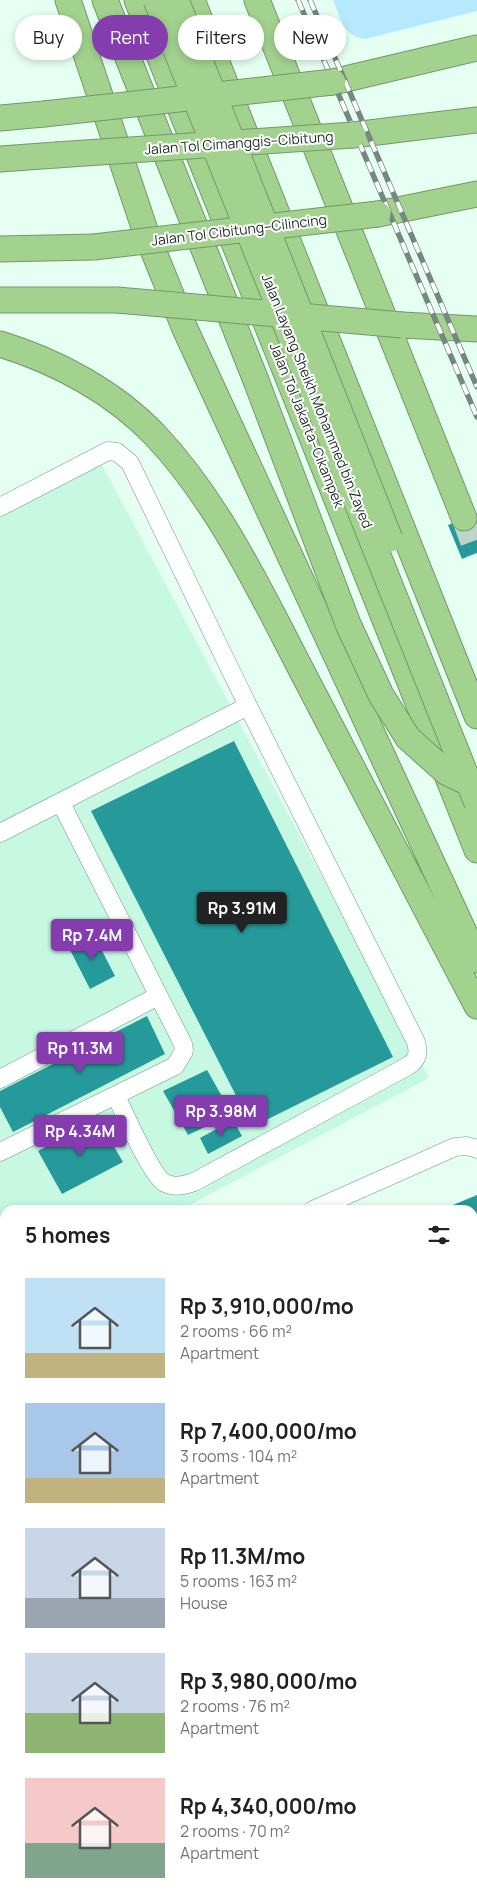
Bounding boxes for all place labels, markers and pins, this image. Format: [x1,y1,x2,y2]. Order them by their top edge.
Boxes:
pin: Rp 3.91M [190,892,294,934]
pin: Rp 7.4M [46,918,138,961]
pin: Rp 11.3M [28,1032,132,1074]
pin: Rp 3.98M [169,1094,273,1137]
pin: Rp 4.34M [28,1114,132,1157]

